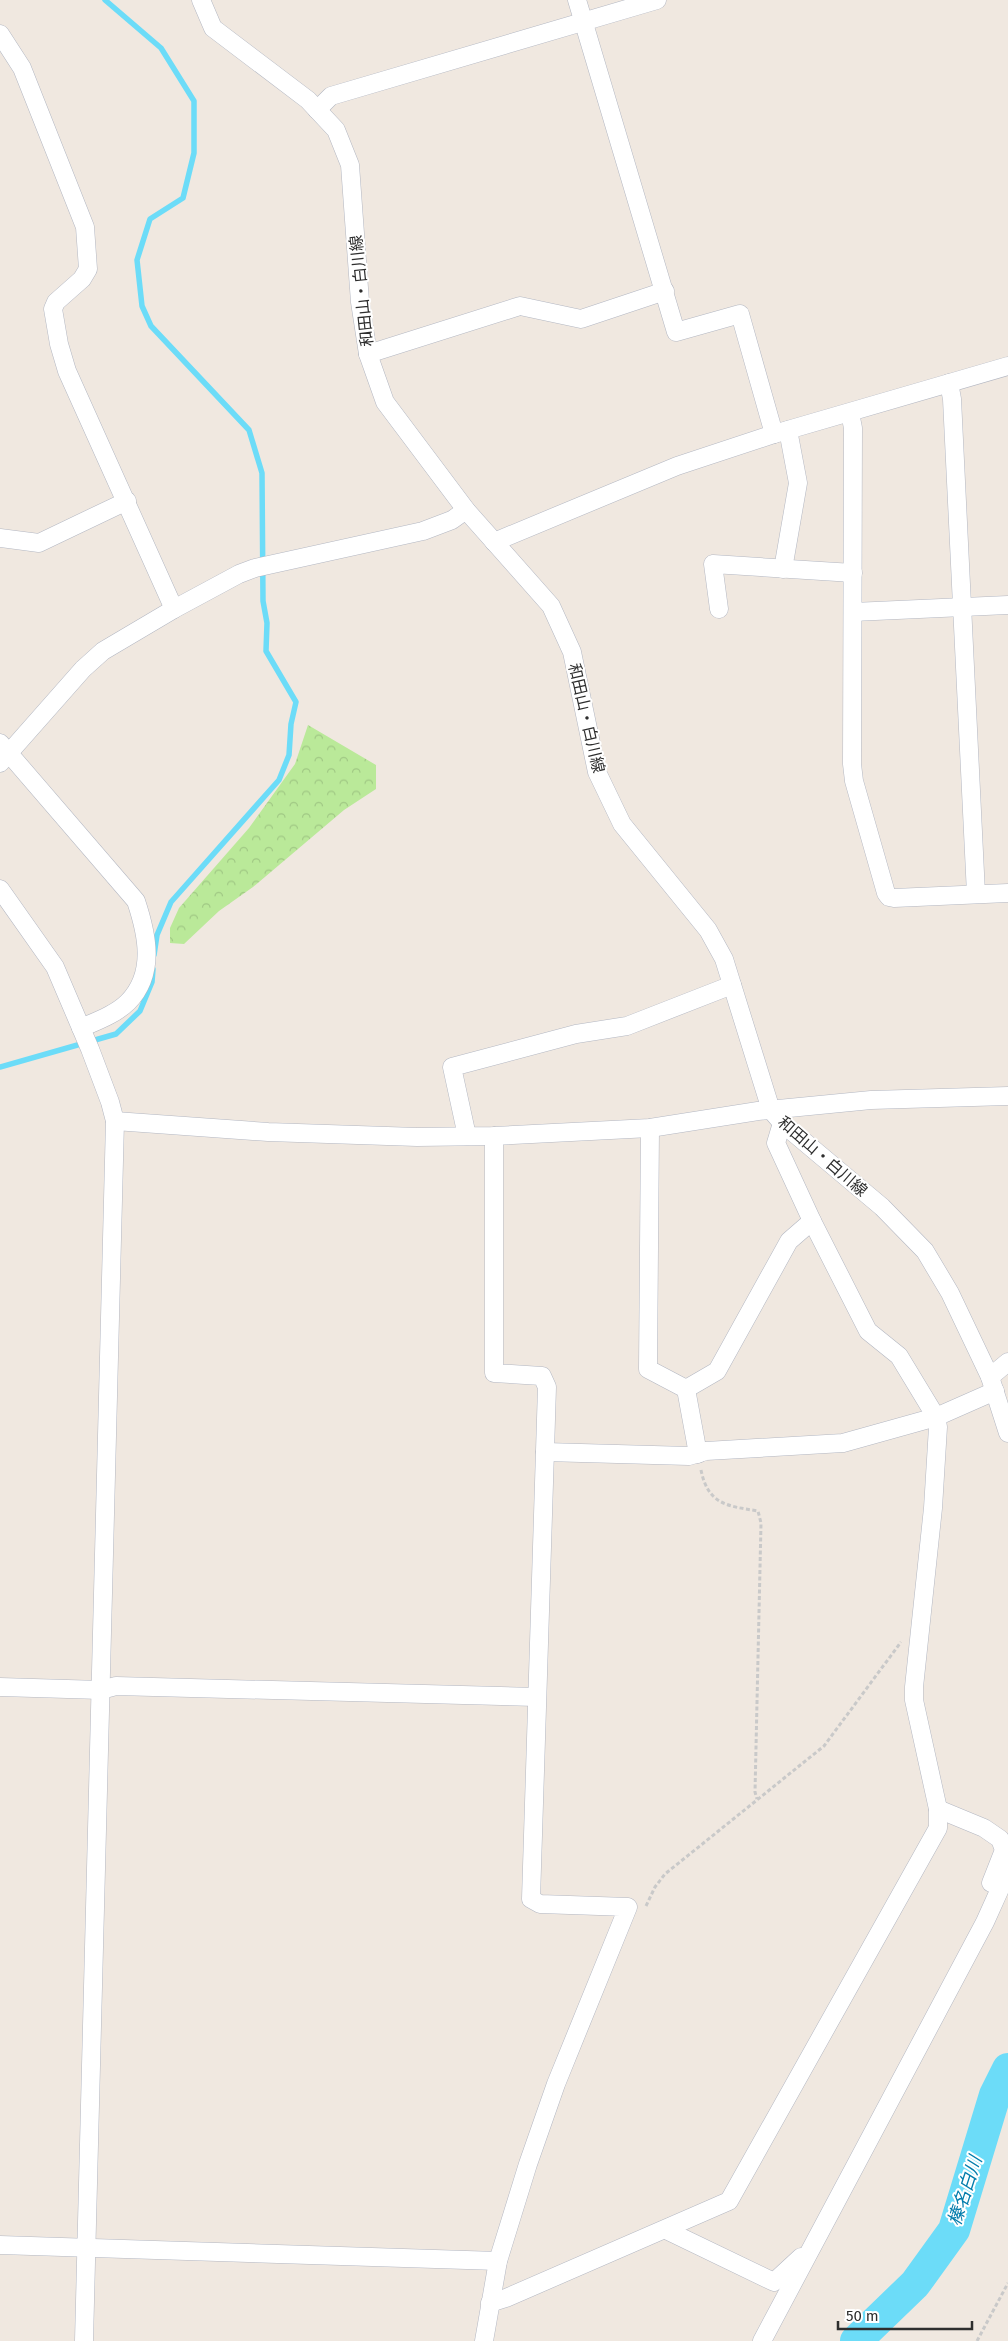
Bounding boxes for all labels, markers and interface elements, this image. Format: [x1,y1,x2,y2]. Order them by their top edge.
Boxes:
street label: 和田山・白川線 [346,234,377,348]
street label: 和田山・白川線 [565,661,608,775]
street label: 和田山・白川線 [774,1112,871,1200]
water label: 榛名白川 [943,2151,987,2229]
scale bar [838,2298,972,2330]
text: 50 m [846,2307,879,2325]

